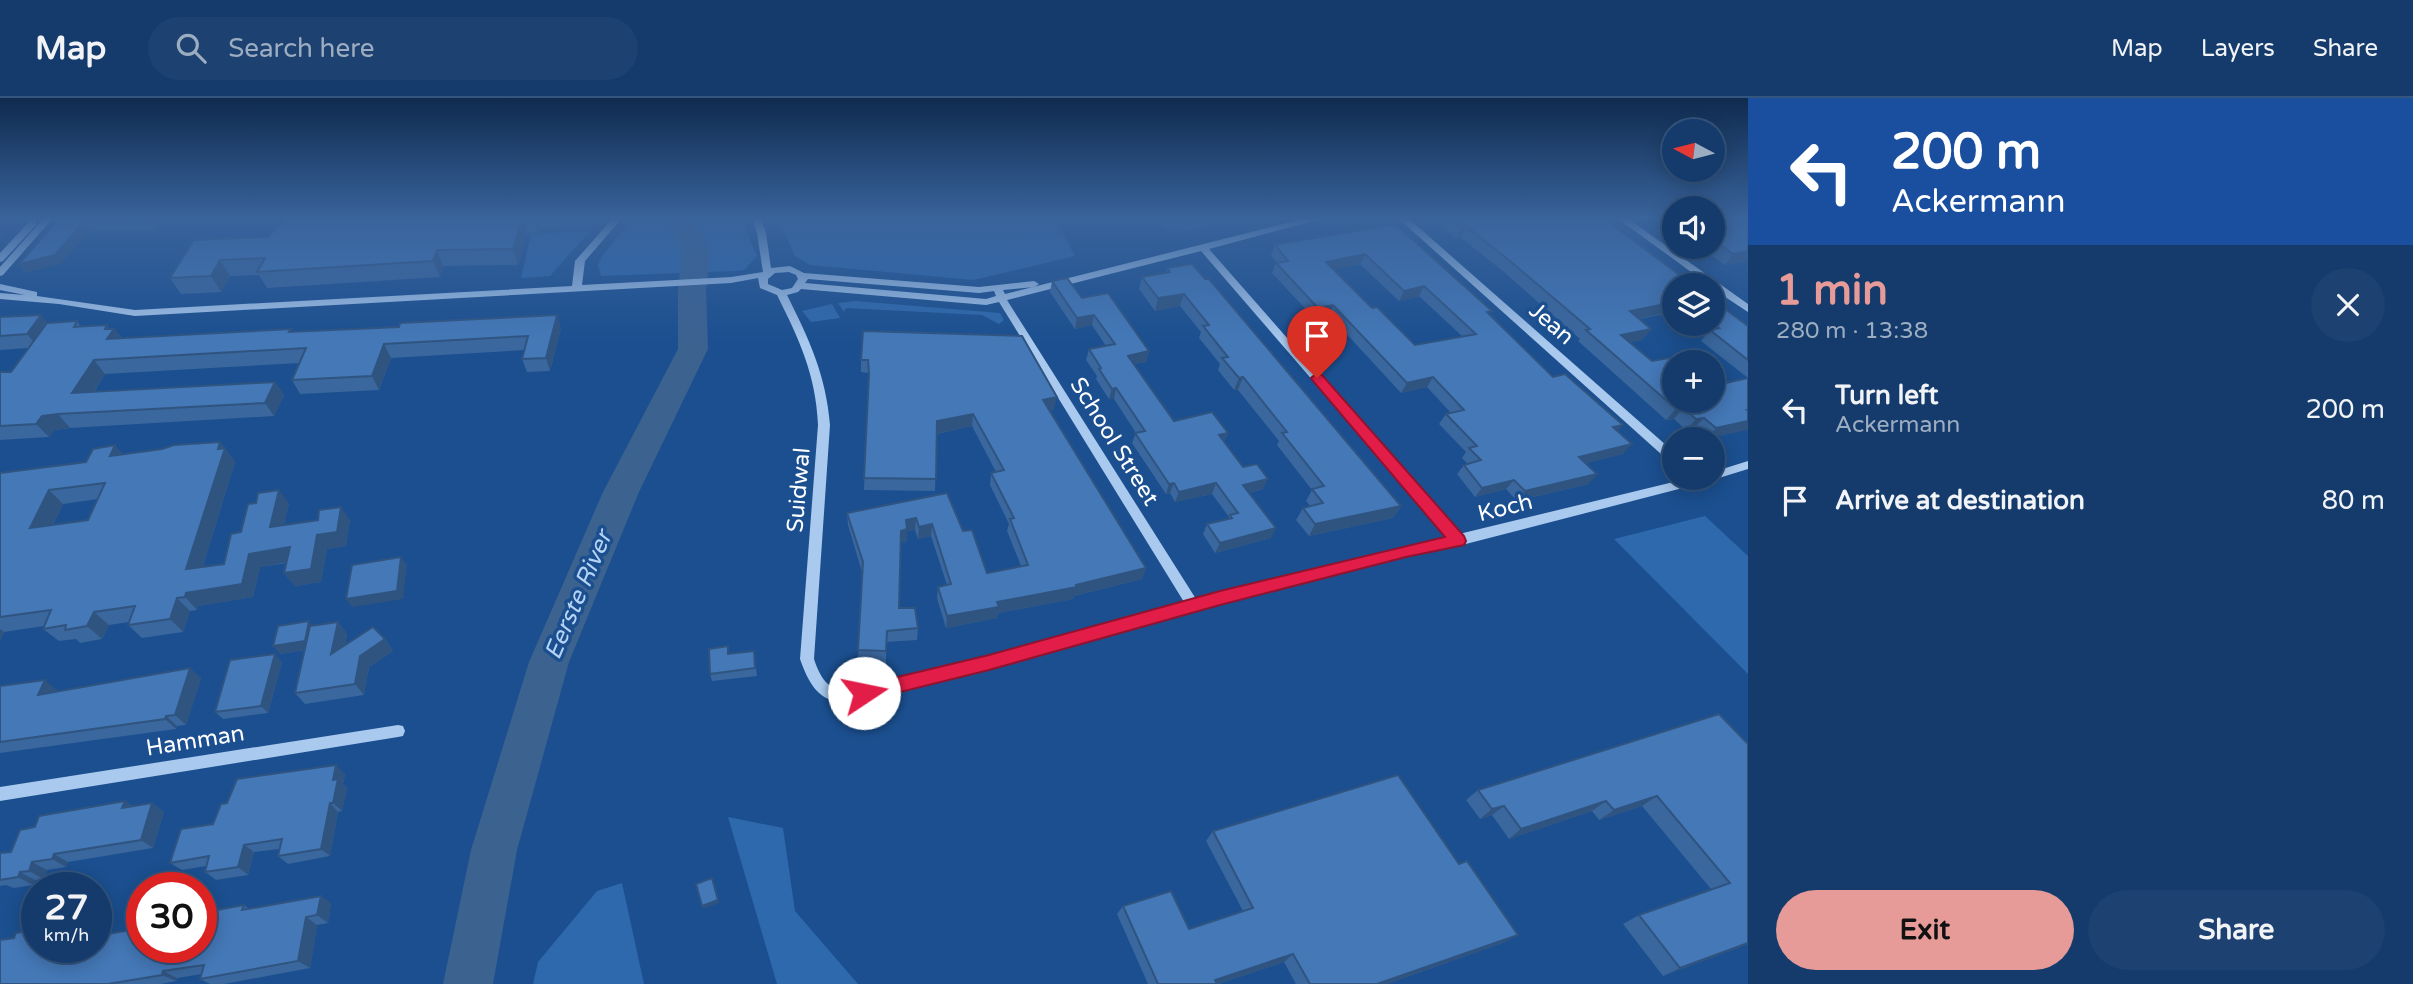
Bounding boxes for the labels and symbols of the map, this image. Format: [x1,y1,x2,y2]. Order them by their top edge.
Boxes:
north arrow [1662,119,1726,182]
street label: Jean [1523,297,1580,351]
pin [1287,306,1347,378]
street label: School Street [1064,372,1165,511]
street label: Suidwal [781,447,817,534]
street label: Koch [1475,488,1536,528]
water label: Eerste River [538,524,620,664]
position arrow [827,656,901,730]
street label: Hamman [144,719,246,763]
speed limit sign: 30 [126,872,217,963]

